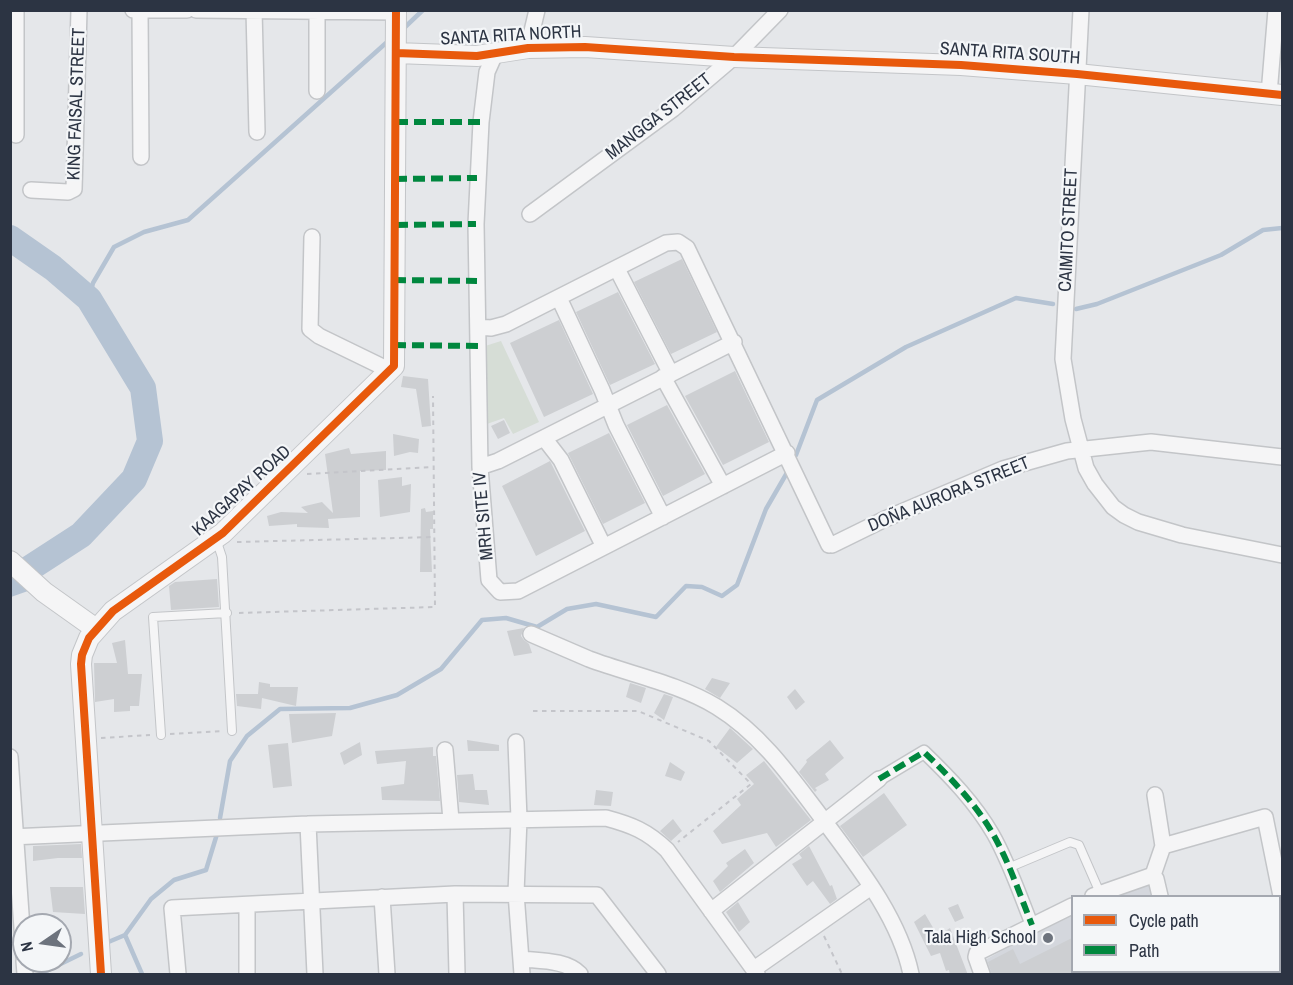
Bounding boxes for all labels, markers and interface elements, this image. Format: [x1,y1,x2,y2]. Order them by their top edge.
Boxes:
street label: SANTA RITA NORTH [440,22,582,50]
street label: KING FAISAL STREET [64,27,90,181]
street label: SANTA RITA SOUTH [939,38,1081,70]
street label: MANGGA STREET [602,69,716,165]
street label: CAIMITO STREET [1055,168,1083,292]
street label: KAAGAPAY ROAD [188,441,296,541]
street label: DOÑA AURORA STREET [865,453,1033,537]
street label: MRH SITE IV [469,471,499,561]
legend [1071,895,1281,973]
text: Cycle path [1129,908,1199,933]
north arrow [12,913,72,973]
place label: Tala High School [924,927,1036,949]
marker: Tala High School [1041,931,1055,945]
text: Path [1129,938,1159,963]
text: N [15,940,38,954]

